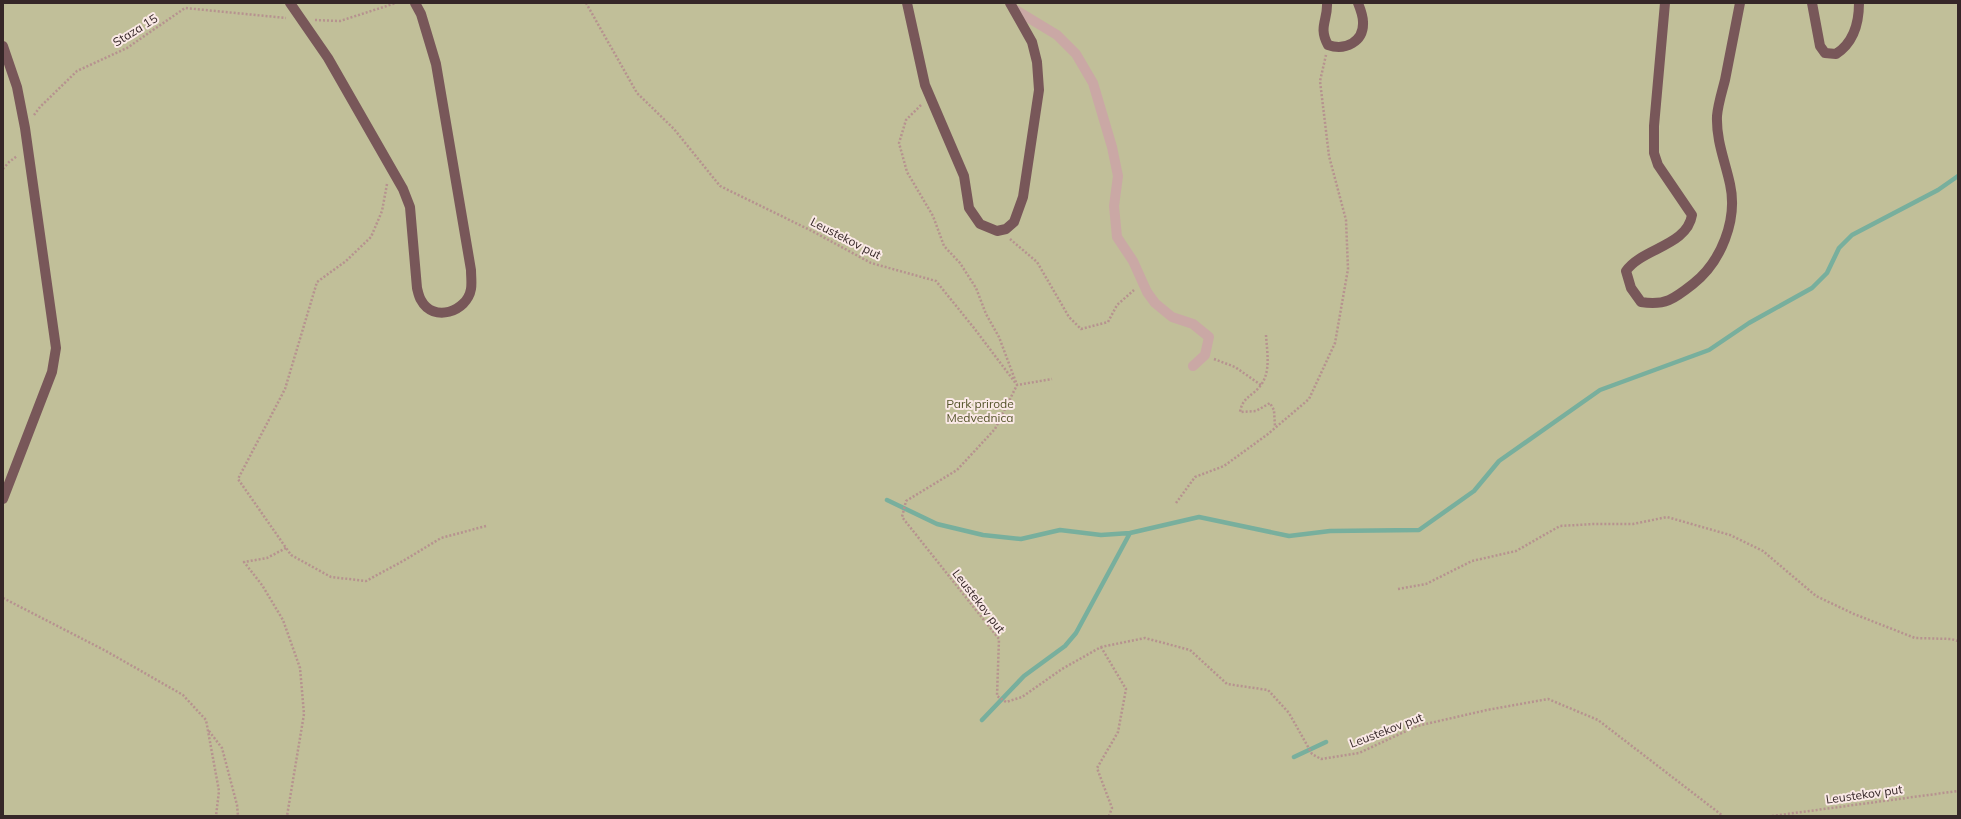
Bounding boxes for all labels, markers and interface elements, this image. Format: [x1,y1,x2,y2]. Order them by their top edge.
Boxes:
street label: Staza 15 [110,10,160,50]
street label: Leustekov put [808,214,884,262]
park label: Park prirode Medvednica [946,396,1014,425]
street label: Leustekov put [949,566,1009,636]
street label: Leustekov put [1347,709,1425,751]
street label: Leustekov put [1825,781,1903,807]

